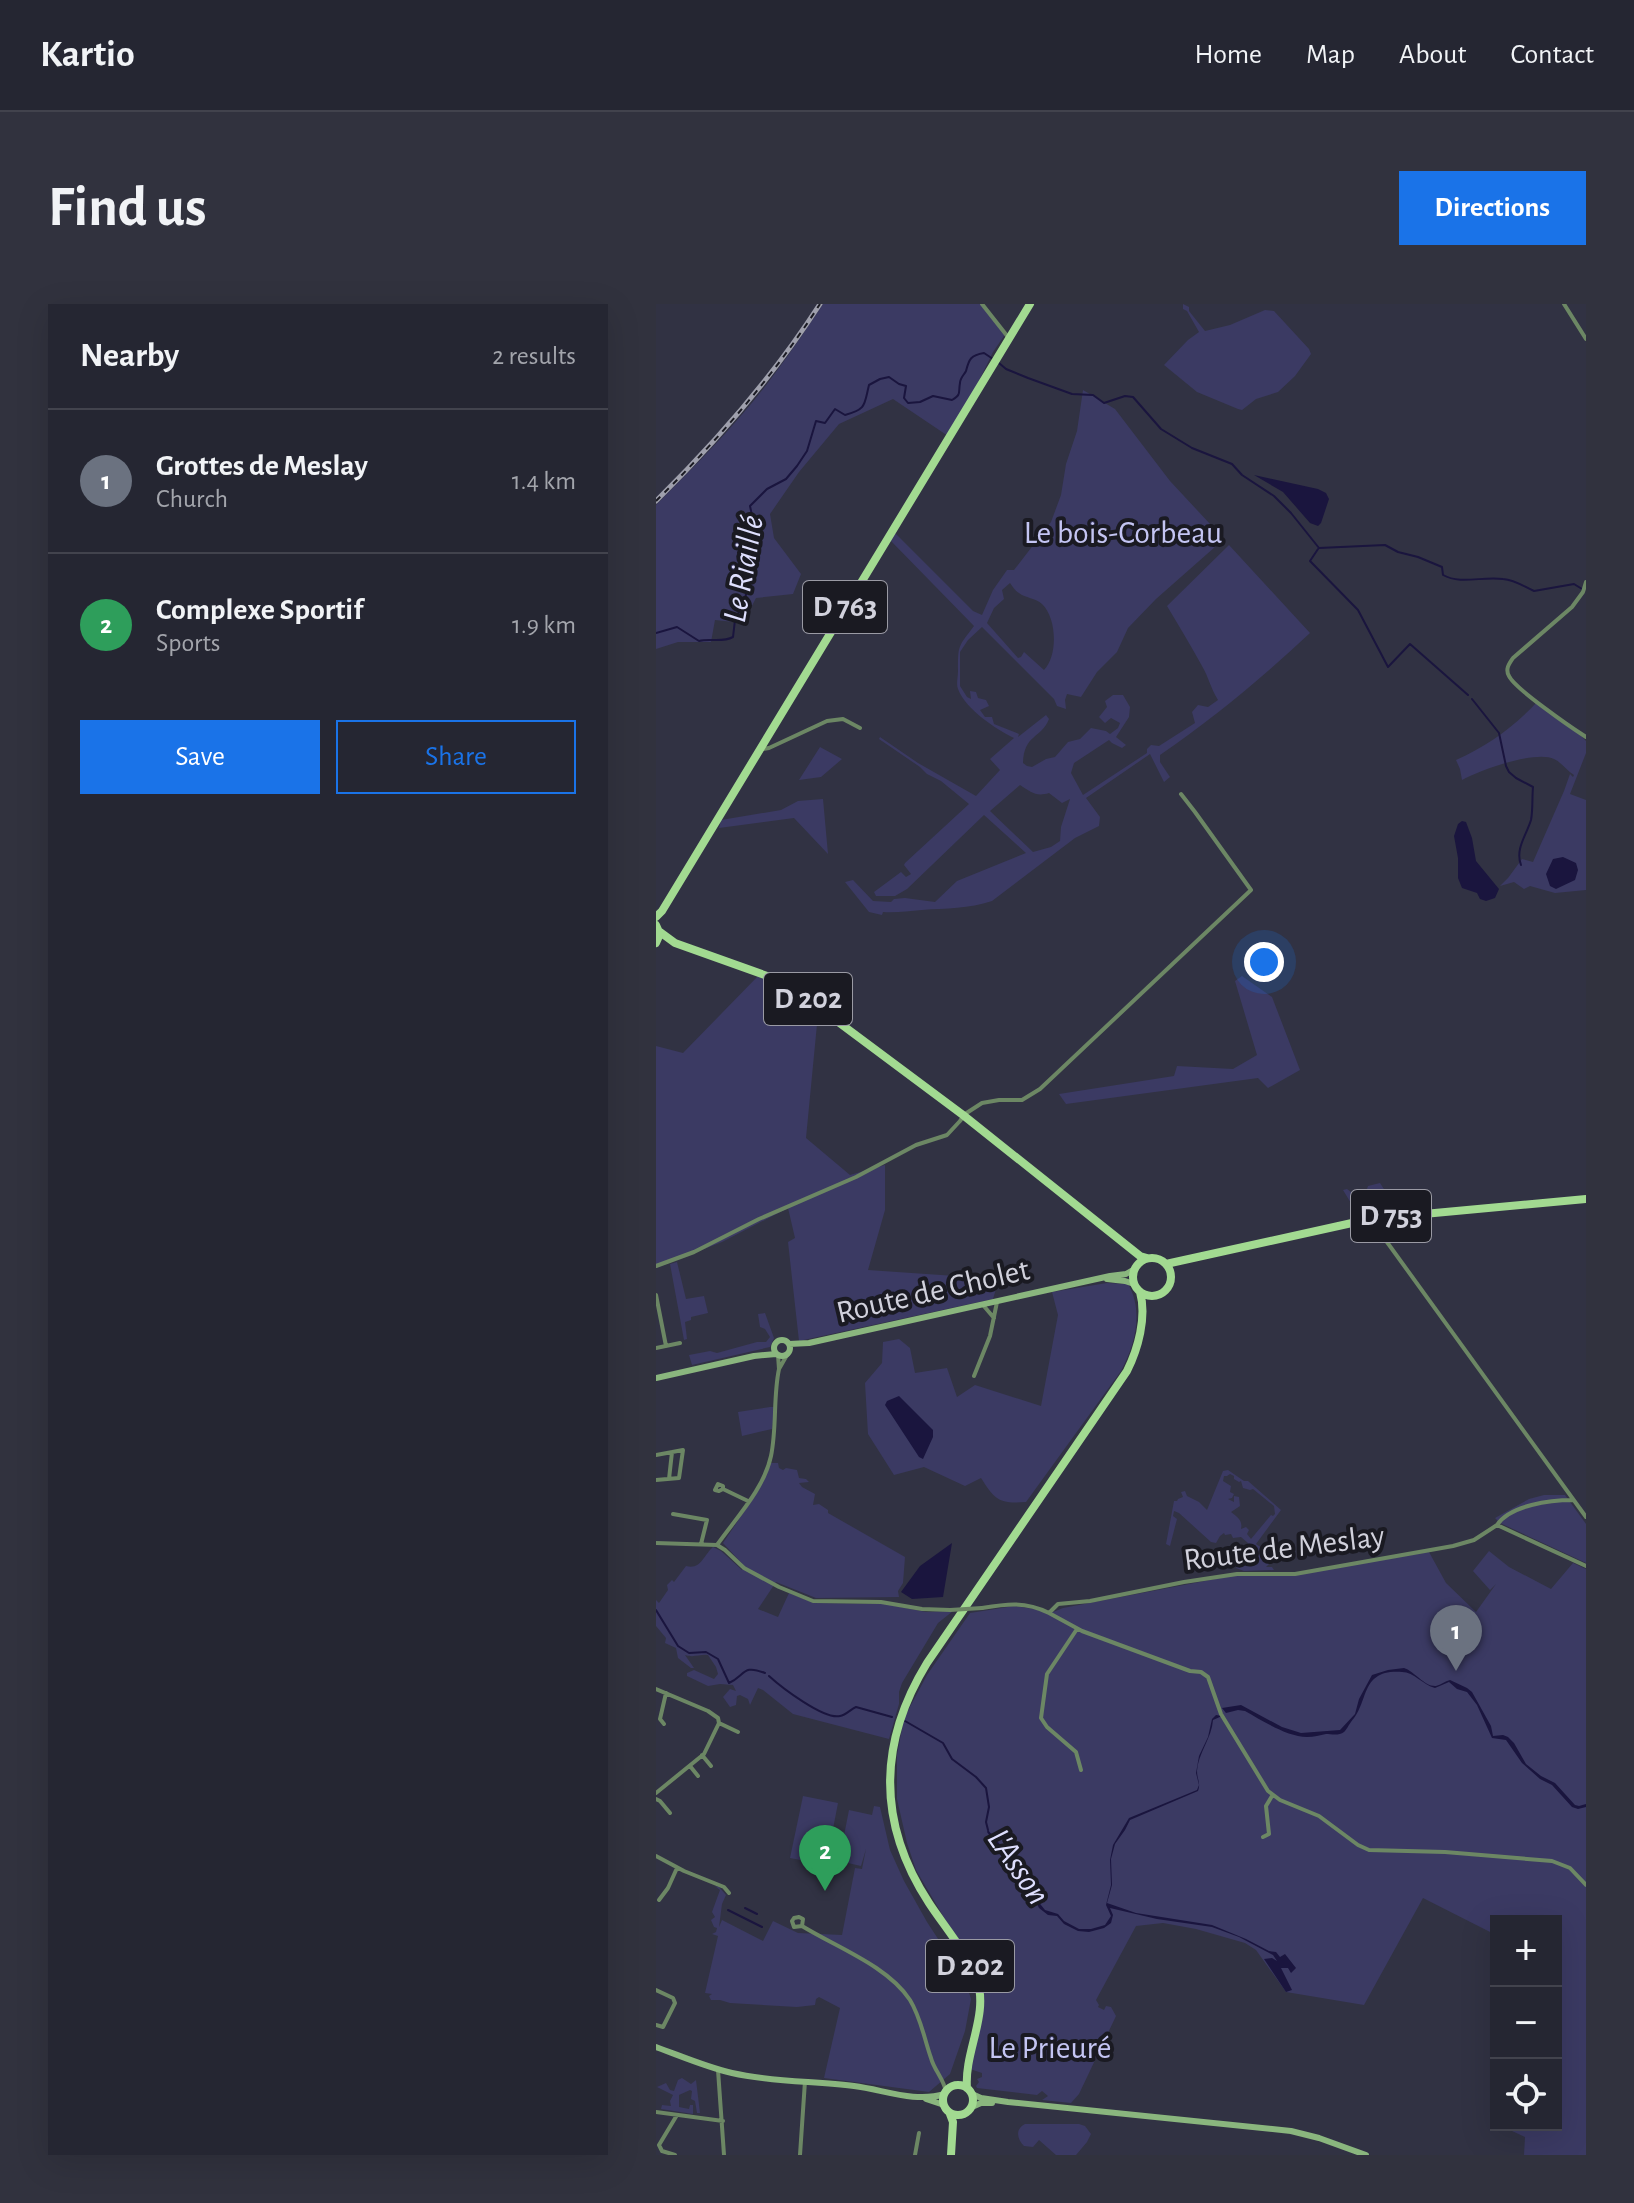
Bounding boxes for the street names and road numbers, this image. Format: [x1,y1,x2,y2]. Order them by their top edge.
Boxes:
road number: D 763 [803,581,887,633]
road number: D 202 [764,973,852,1025]
road number: D 753 [1351,1190,1431,1242]
street label: Route de Cholet [833,1253,1033,1329]
street label: Route de Meslay [1182,1520,1387,1576]
road number: D 202 [926,1940,1014,1992]

